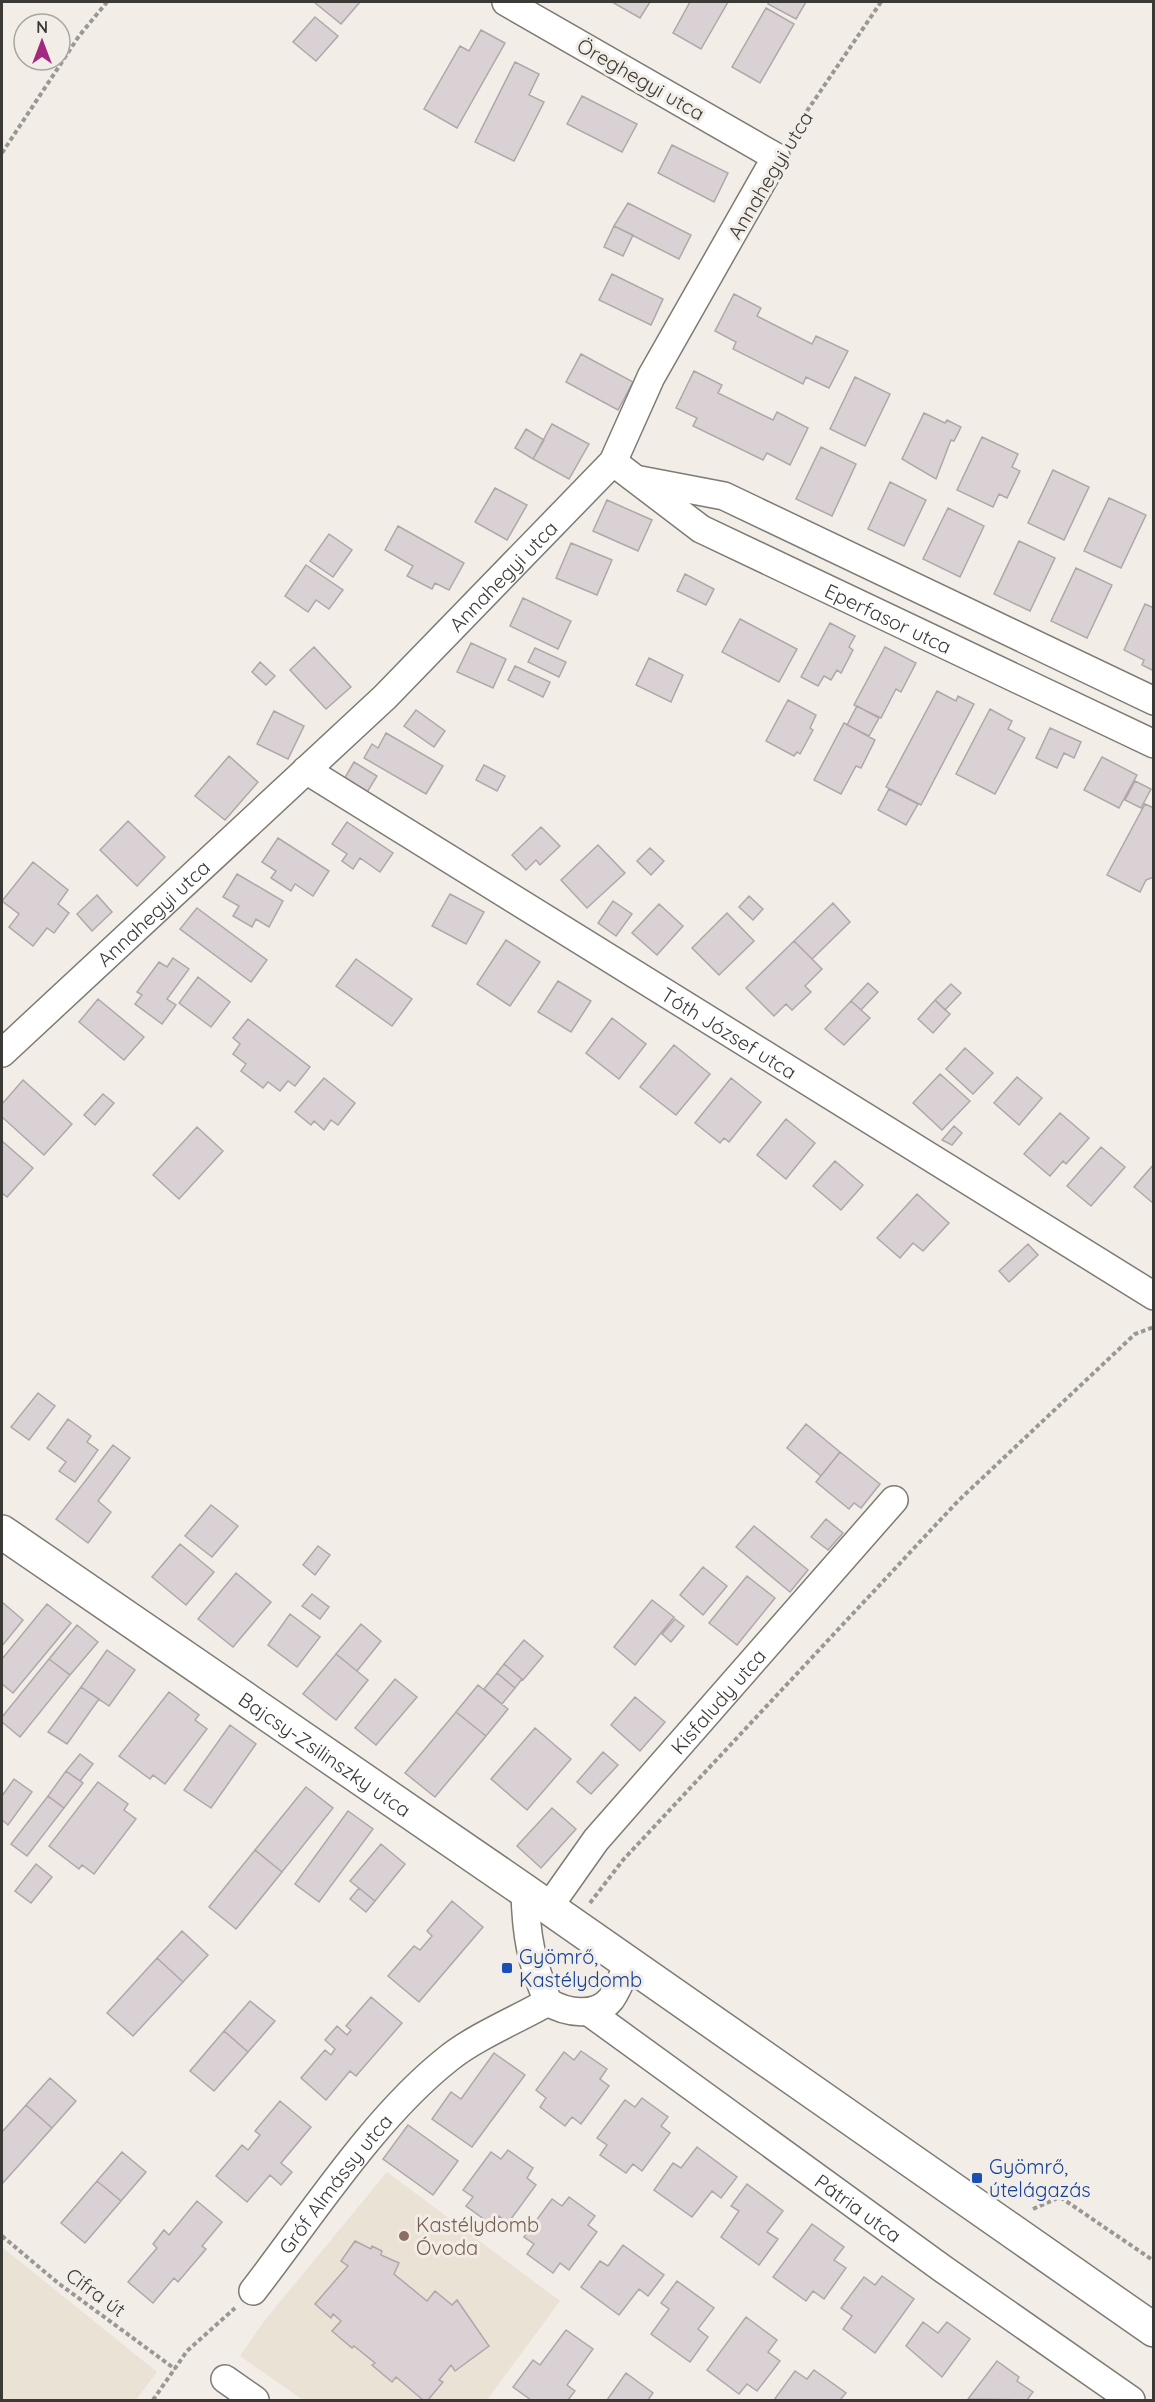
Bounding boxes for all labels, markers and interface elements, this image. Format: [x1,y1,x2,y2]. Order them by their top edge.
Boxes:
north arrow [12,12,72,72]
text: N [36,17,48,37]
street label: Öreghegyi utca [573,32,709,126]
street label: Annahegyi utca [722,106,818,244]
street label: Annahegyi utca [443,515,562,636]
street label: Eperfasor utca [821,577,956,659]
street label: Annahegyi utca [91,854,214,971]
street label: Tóth József utca [657,981,802,1084]
street label: Kisfaludy utca [665,1643,771,1759]
street label: Bajcsy-Zsilinszky utca [234,1686,416,1822]
place label: Gyömrő, Kastélydomb [519,1944,642,1992]
marker: Gyömrő, Kastélydomb [500,1961,514,1975]
street label: Gróf Almássy utca [273,2108,397,2259]
place label: Gyömrő, útelágazás [989,2154,1091,2202]
street label: Pátria utca [810,2168,907,2247]
marker: Gyömrő, útelágazás [970,2171,984,2185]
place label: Kastélydomb Óvoda [416,2212,539,2260]
marker: Kastélydomb Óvoda [397,2229,411,2243]
street label: Cifra út [61,2262,131,2322]

